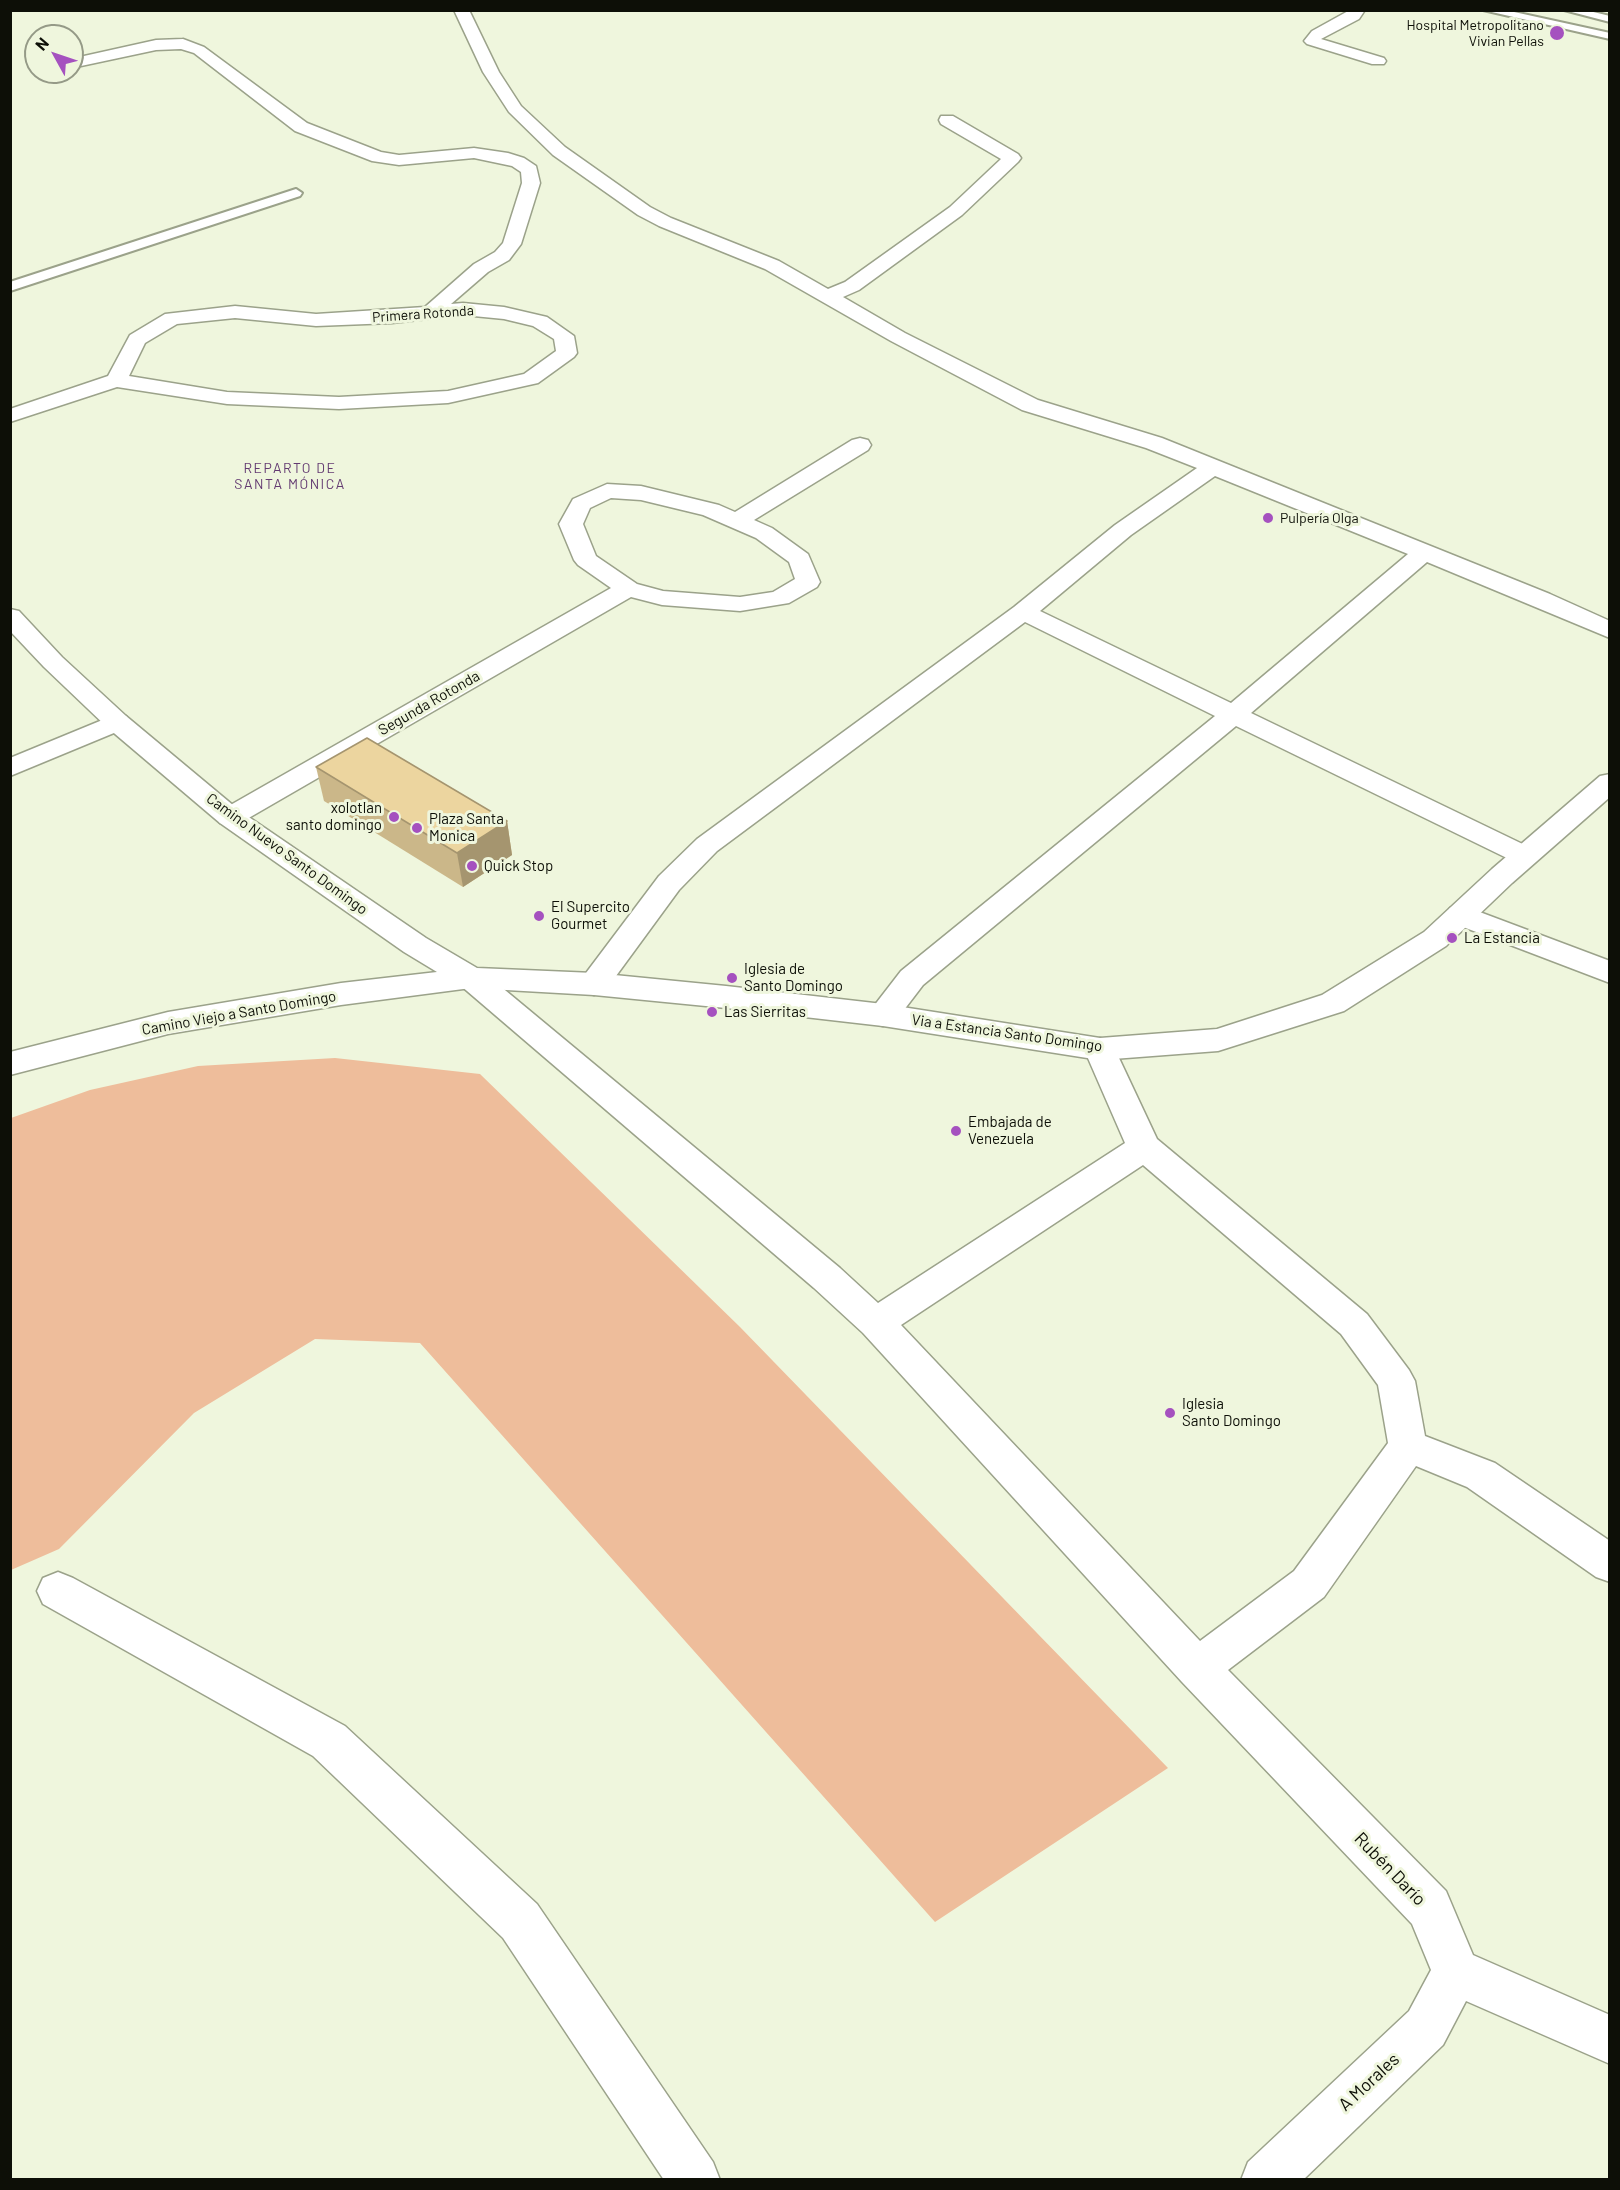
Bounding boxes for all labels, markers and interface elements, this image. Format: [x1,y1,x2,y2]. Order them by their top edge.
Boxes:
place label: Hospital Metropolitano Vivian Pellas [1406,17,1544,50]
north arrow [24,24,84,84]
marker: Hospital Metropolitano Vivian Pellas [1548,24,1566,42]
text: N [31,33,52,54]
street label: Primera Rotonda [372,302,474,326]
district label: REPARTO DE SANTA MÓNICA [234,460,346,492]
place label: Pulpería Olga [1280,510,1359,526]
marker: Pulpería Olga [1261,511,1275,525]
street label: Segunda Rotonda [375,667,483,739]
street label: Camino Nuevo Santo Domingo [203,789,371,919]
place label: xolotlan santo domingo [286,799,382,834]
marker: xolotlan santo domingo [387,810,401,824]
place label: Plaza Santa Monica [429,810,504,845]
marker: Plaza Santa Monica [410,821,424,835]
place label: Quick Stop [484,857,553,875]
marker: Quick Stop [465,859,479,873]
place label: El Supercito Gourmet [551,898,630,933]
marker: El Supercito Gourmet [532,909,546,923]
place label: La Estancia [1464,929,1540,947]
marker: La Estancia [1445,931,1459,945]
place label: Iglesia de Santo Domingo [744,960,843,995]
marker: Iglesia de Santo Domingo [725,971,739,985]
street label: Camino Viejo a Santo Domingo [140,987,338,1039]
place label: Las Sierritas [724,1003,806,1021]
marker: Las Sierritas [705,1005,719,1019]
street label: Via a Estancia Santo Domingo [910,1011,1104,1055]
place label: Embajada de Venezuela [968,1113,1052,1148]
marker: Embajada de Venezuela [949,1124,963,1138]
place label: Iglesia Santo Domingo [1182,1395,1281,1430]
marker: Iglesia Santo Domingo [1163,1406,1177,1420]
street label: Rubén Darío [1350,1828,1430,1910]
street label: A Morales [1334,2048,1404,2116]

